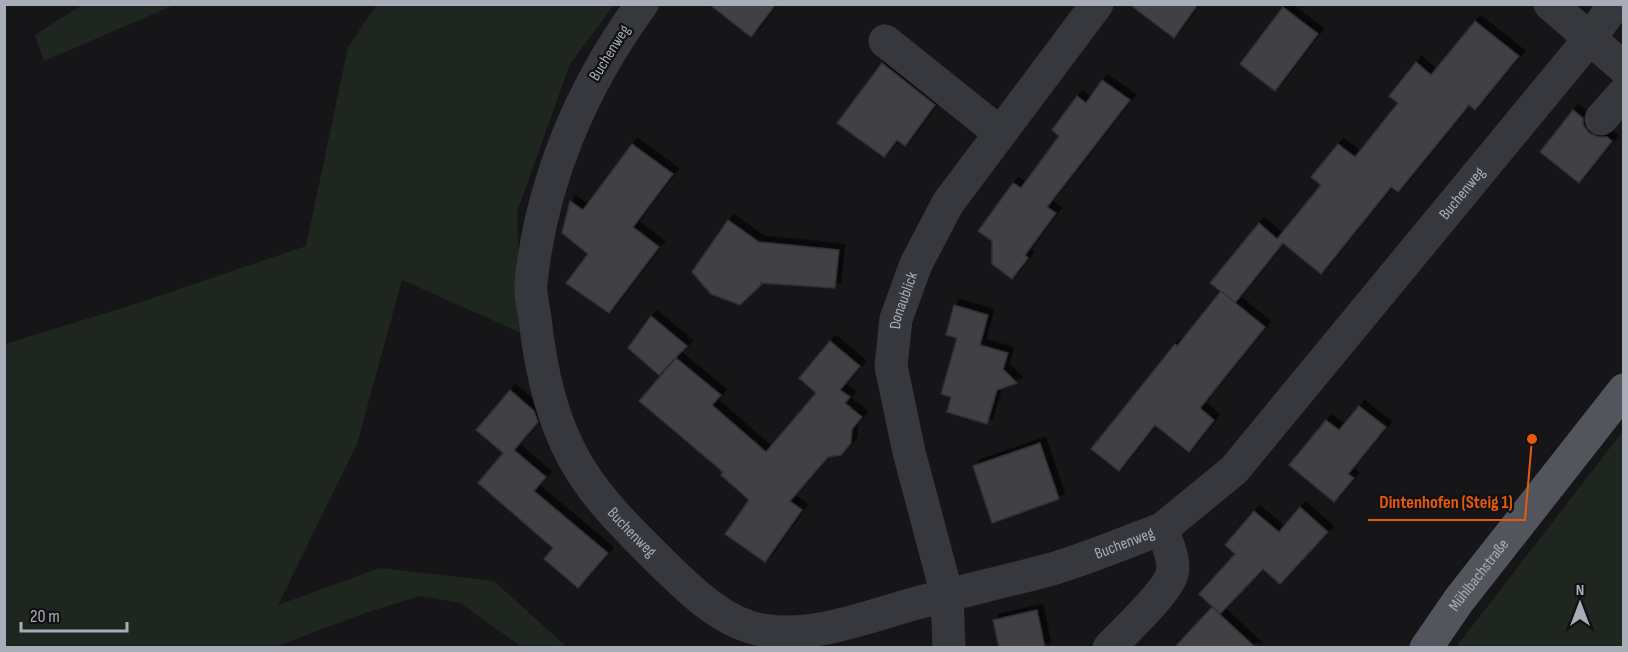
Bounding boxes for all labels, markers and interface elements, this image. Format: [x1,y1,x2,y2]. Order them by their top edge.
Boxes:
street label: Buchenweg [585,22,635,84]
street label: Buchenweg [1435,163,1489,223]
street label: Donaublick [885,269,922,330]
callout: Dintenhofen (Steig 1) [1368,484,1525,520]
text: Dintenhofen (Steig 1) [1379,492,1513,513]
street label: Buchenweg [603,503,660,561]
street label: Buchenweg [1092,523,1157,563]
street label: Mühlbachstraße [1445,535,1513,615]
north arrow [1550,574,1610,634]
text: N [1576,581,1584,600]
scale bar [21,595,128,633]
text: 20 m [30,606,60,627]

